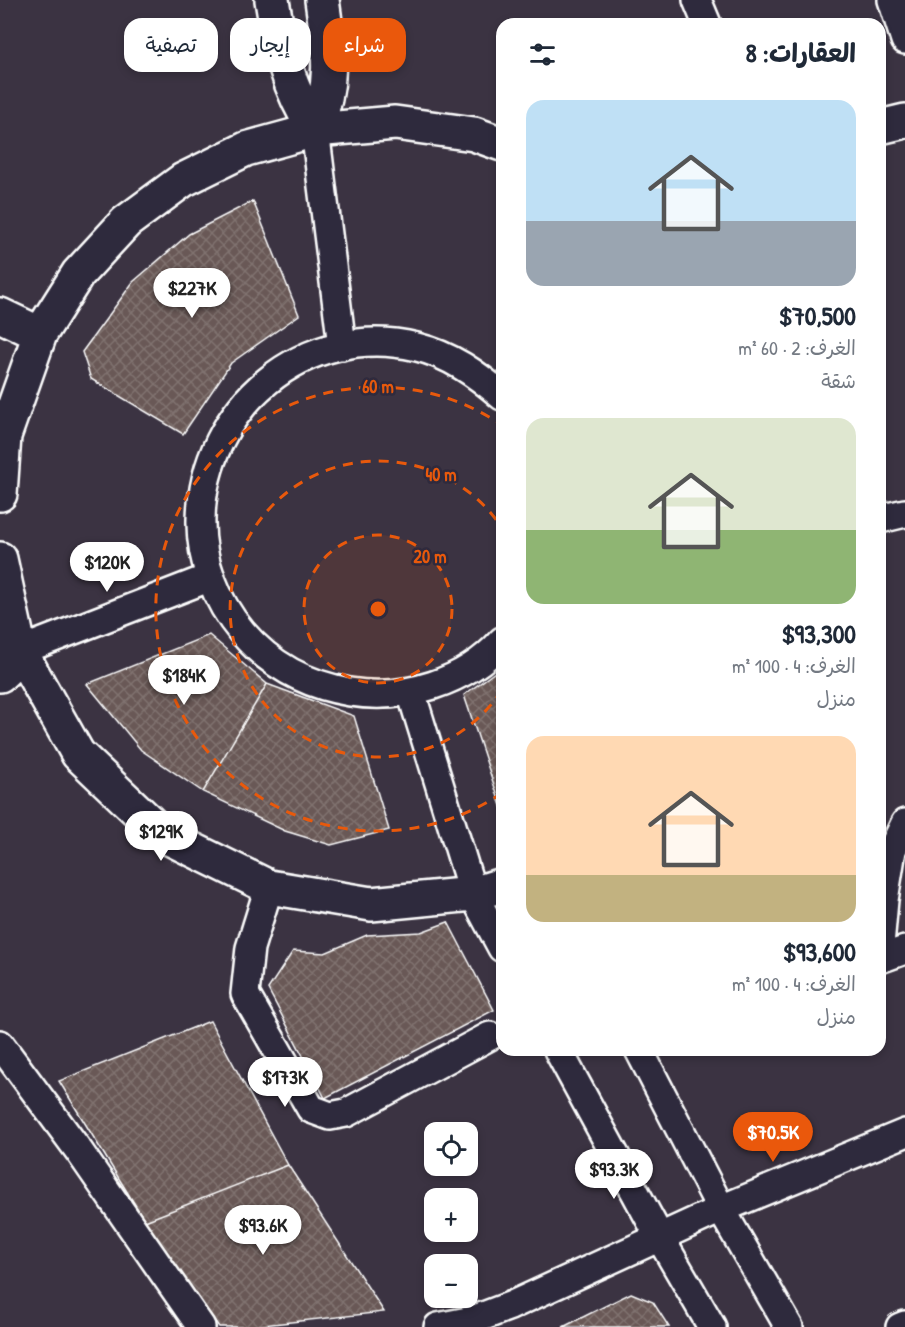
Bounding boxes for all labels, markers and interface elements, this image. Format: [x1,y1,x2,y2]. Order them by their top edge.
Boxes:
chip: تصفية [124,18,218,72]
chip: إيجار [230,18,311,72]
chip: شراء [323,18,406,72]
text: العقارات: 8 [746,35,856,70]
icon: filters [526,38,559,71]
icon: home [637,139,745,247]
pin: $227K [150,268,234,319]
text: $227K [167,274,217,301]
text: $70,500 [779,298,856,333]
text: الغرف: 2 · 60 m² [738,334,856,361]
text: شقة [821,367,856,394]
text: 60 m [362,374,394,399]
icon: home [637,457,745,565]
text: 40 m [425,462,457,487]
pin: $120K [65,542,149,593]
text: 20 m [414,544,446,569]
text: $120K [84,548,130,575]
centre of rings [368,599,388,619]
text: $93,300 [781,616,856,651]
text: الغرف: 4 · 100 m² [732,652,856,679]
pin: $184K [142,655,226,706]
text: $184K [162,661,206,688]
text: منزل [817,685,856,712]
icon: home [637,775,745,883]
pin: $129K [119,811,203,862]
text: $129K [139,817,183,844]
text: $93,600 [783,934,856,969]
text: الغرف: 4 · 100 m² [732,970,856,997]
text: منزل [817,1003,856,1030]
pin: $173K [243,1057,327,1108]
text: $173K [262,1063,308,1090]
pin: $70.5K [724,1112,822,1163]
text: $70.5K [747,1118,799,1145]
map controls [424,1122,478,1308]
button: locate [424,1122,478,1176]
pin: $93.3K [565,1149,663,1200]
text: $93.3K [589,1155,639,1182]
button: + [424,1188,478,1242]
pin: $93.6K [214,1205,312,1256]
text: $93.6K [238,1211,288,1238]
button: − [424,1254,478,1308]

